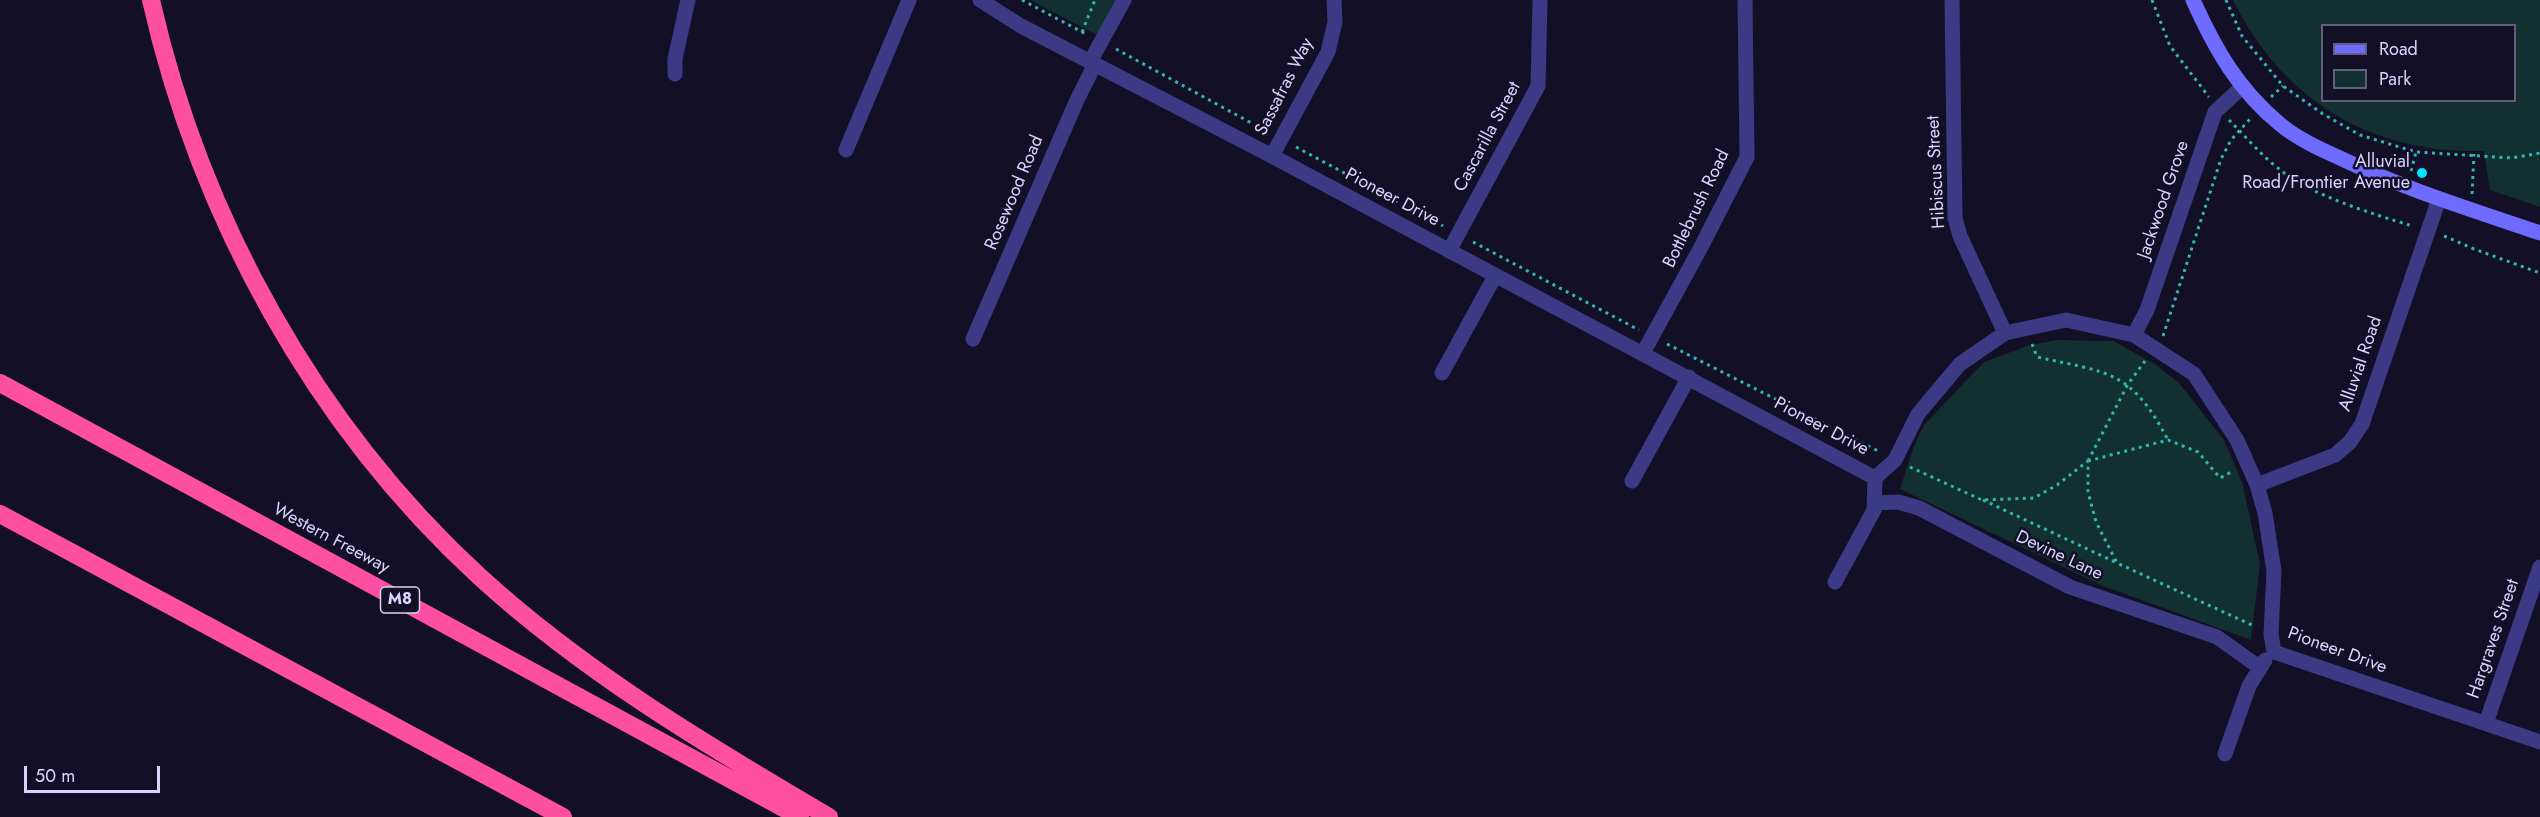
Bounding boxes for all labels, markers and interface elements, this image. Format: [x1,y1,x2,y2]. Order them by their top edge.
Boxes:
legend [2321,24,2516,102]
street label: Sassafras Way [1251,35,1319,139]
text: Road [2379,36,2418,62]
text: Park [2379,66,2411,92]
street label: Cascarilla Street [1450,78,1526,196]
street label: Hibiscus Street [1923,115,1951,229]
street label: Rosewood Road [981,133,1049,253]
street label: Jackwood Grove [2134,138,2194,262]
street label: Bottlebrush Road [1659,146,1735,272]
place label: Alluvial Road/Frontier Avenue [2242,152,2410,195]
street label: Pioneer Drive [1341,164,1443,232]
marker: Alluvial Road/Frontier Avenue [2415,166,2429,180]
street label: Alluvial Road [2335,314,2387,414]
street label: Pioneer Drive [1770,393,1872,461]
street label: Western Freeway [269,499,393,579]
street label: Devine Lane [2012,526,2106,586]
street label: Hargraves Street [2463,576,2525,702]
road number: M8 [380,587,420,613]
street label: Pioneer Drive [2284,623,2390,679]
scale bar [27,754,164,792]
text: 50 m [35,763,75,789]

